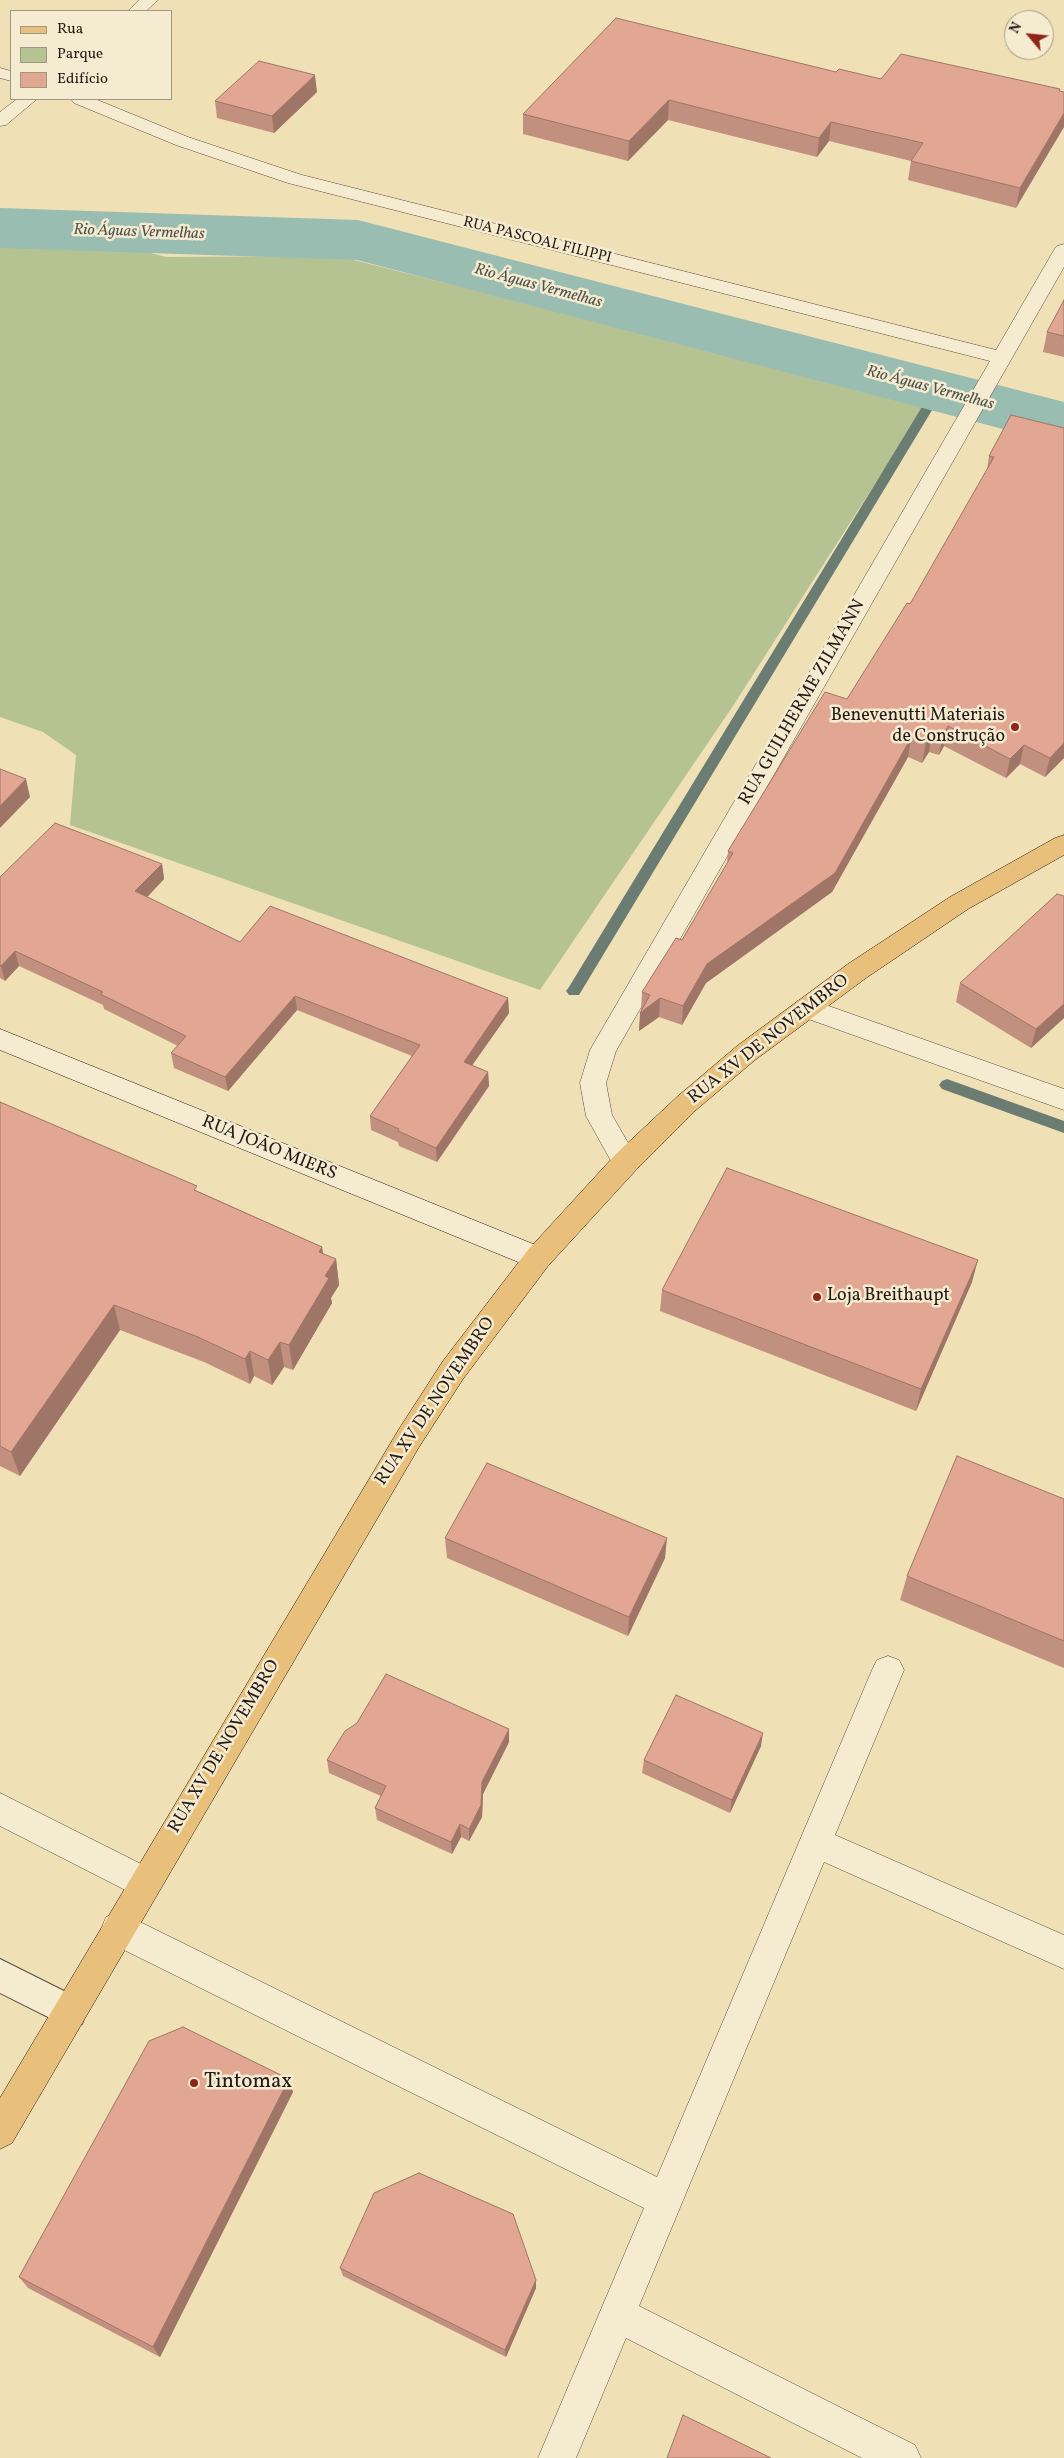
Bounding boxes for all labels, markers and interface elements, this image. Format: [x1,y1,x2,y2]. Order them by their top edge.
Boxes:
legend [10,10,172,100]
north arrow [1004,10,1054,60]
text: Rua [57,19,83,40]
text: N [1005,19,1027,37]
text: Parque [57,44,103,65]
text: Edifício [57,69,108,90]
street label: RUA PASCOAL FILIPPI [461,214,613,268]
water label: Rio Águas Vermelhas [73,221,205,245]
water label: Rio Águas Vermelhas [472,261,604,313]
water label: Rio Águas Vermelhas [864,363,996,415]
street label: RUA GUILHERME ZILMANN [735,596,871,810]
place label: Benevenutti Materiais de Construção [831,706,1005,749]
marker: Benevenutti Materiais de Construção [1009,721,1021,733]
street label: RUA XV DE NOVEMBRO [684,970,854,1110]
street label: RUA JOÃO MIERS [198,1112,340,1186]
place label: Loja Breithaupt [827,1286,950,1308]
marker: Loja Breithaupt [811,1291,823,1303]
street label: RUA XV DE NOVEMBRO [372,1314,500,1490]
street label: RUA XV DE NOVEMBRO [165,1656,285,1838]
place label: Tintomax [204,2070,292,2096]
marker: Tintomax [188,2077,200,2089]

